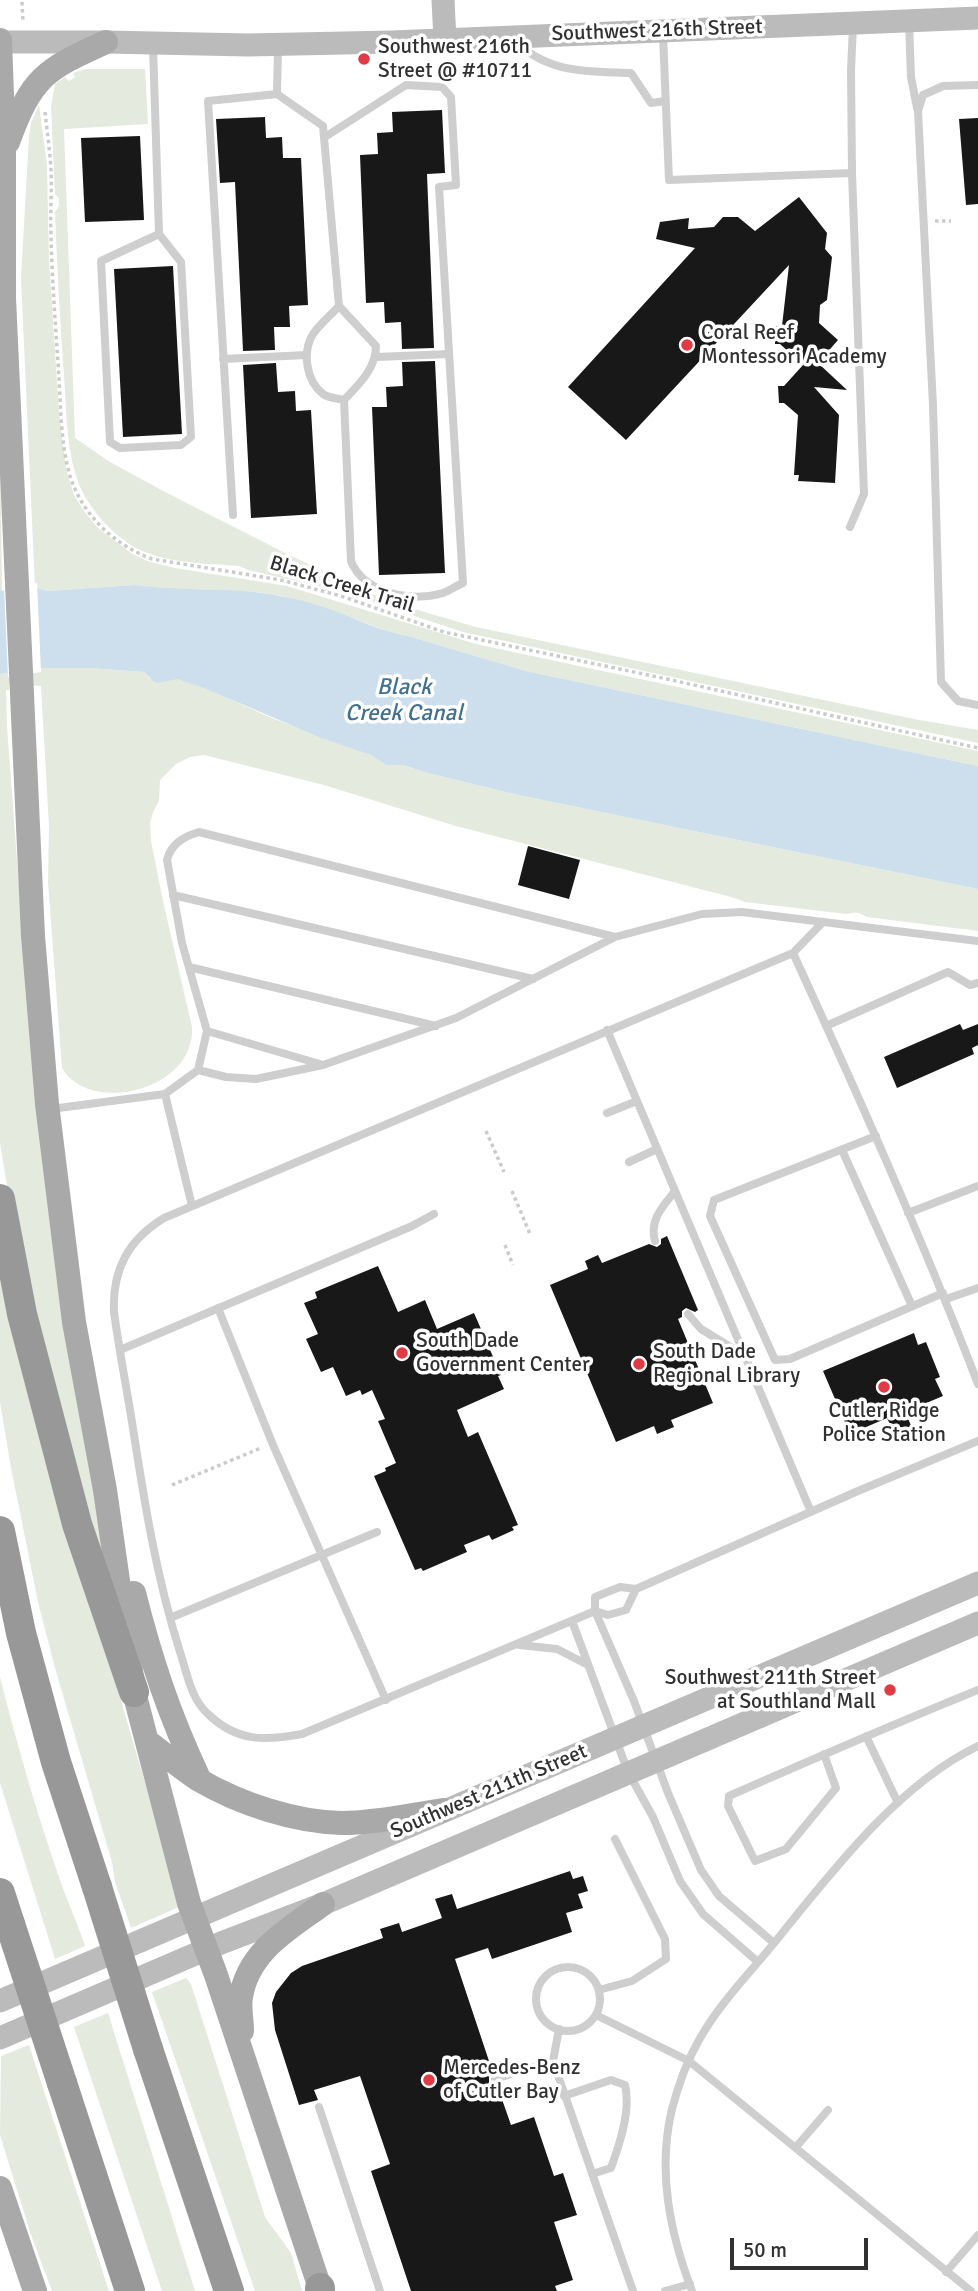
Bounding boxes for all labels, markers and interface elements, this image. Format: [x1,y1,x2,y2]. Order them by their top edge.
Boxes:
street label: Southwest 216th Street [551,15,763,47]
place label: Southwest 216th Street @ #10711 [378,34,532,84]
marker: Southwest 216th Street @ #10711 [356,51,372,67]
place label: Coral Reef Montessori Academy [701,320,887,370]
marker: Coral Reef Montessori Academy [679,337,695,353]
street label: Black Creek Trail [267,551,417,619]
water label: Black Creek Canal [345,674,463,728]
place label: South Dade Government Center [416,1328,590,1378]
place label: South Dade Regional Library [653,1339,800,1389]
marker: South Dade Government Center [394,1345,410,1361]
marker: South Dade Regional Library [631,1356,647,1372]
marker: Cutler Ridge Police Station [876,1379,892,1395]
place label: Cutler Ridge Police Station [822,1398,946,1448]
place label: Southwest 211th Street at Southland Mall [665,1665,876,1715]
marker: Southwest 211th Street at Southland Mall [882,1682,898,1698]
street label: Southwest 211th Street [387,1739,591,1845]
place label: Mercedes-Benz of Cutler Bay [443,2055,580,2105]
marker: Mercedes-Benz of Cutler Bay [421,2072,437,2088]
scale bar [733,2224,871,2268]
text: 50 m [743,2237,787,2263]

